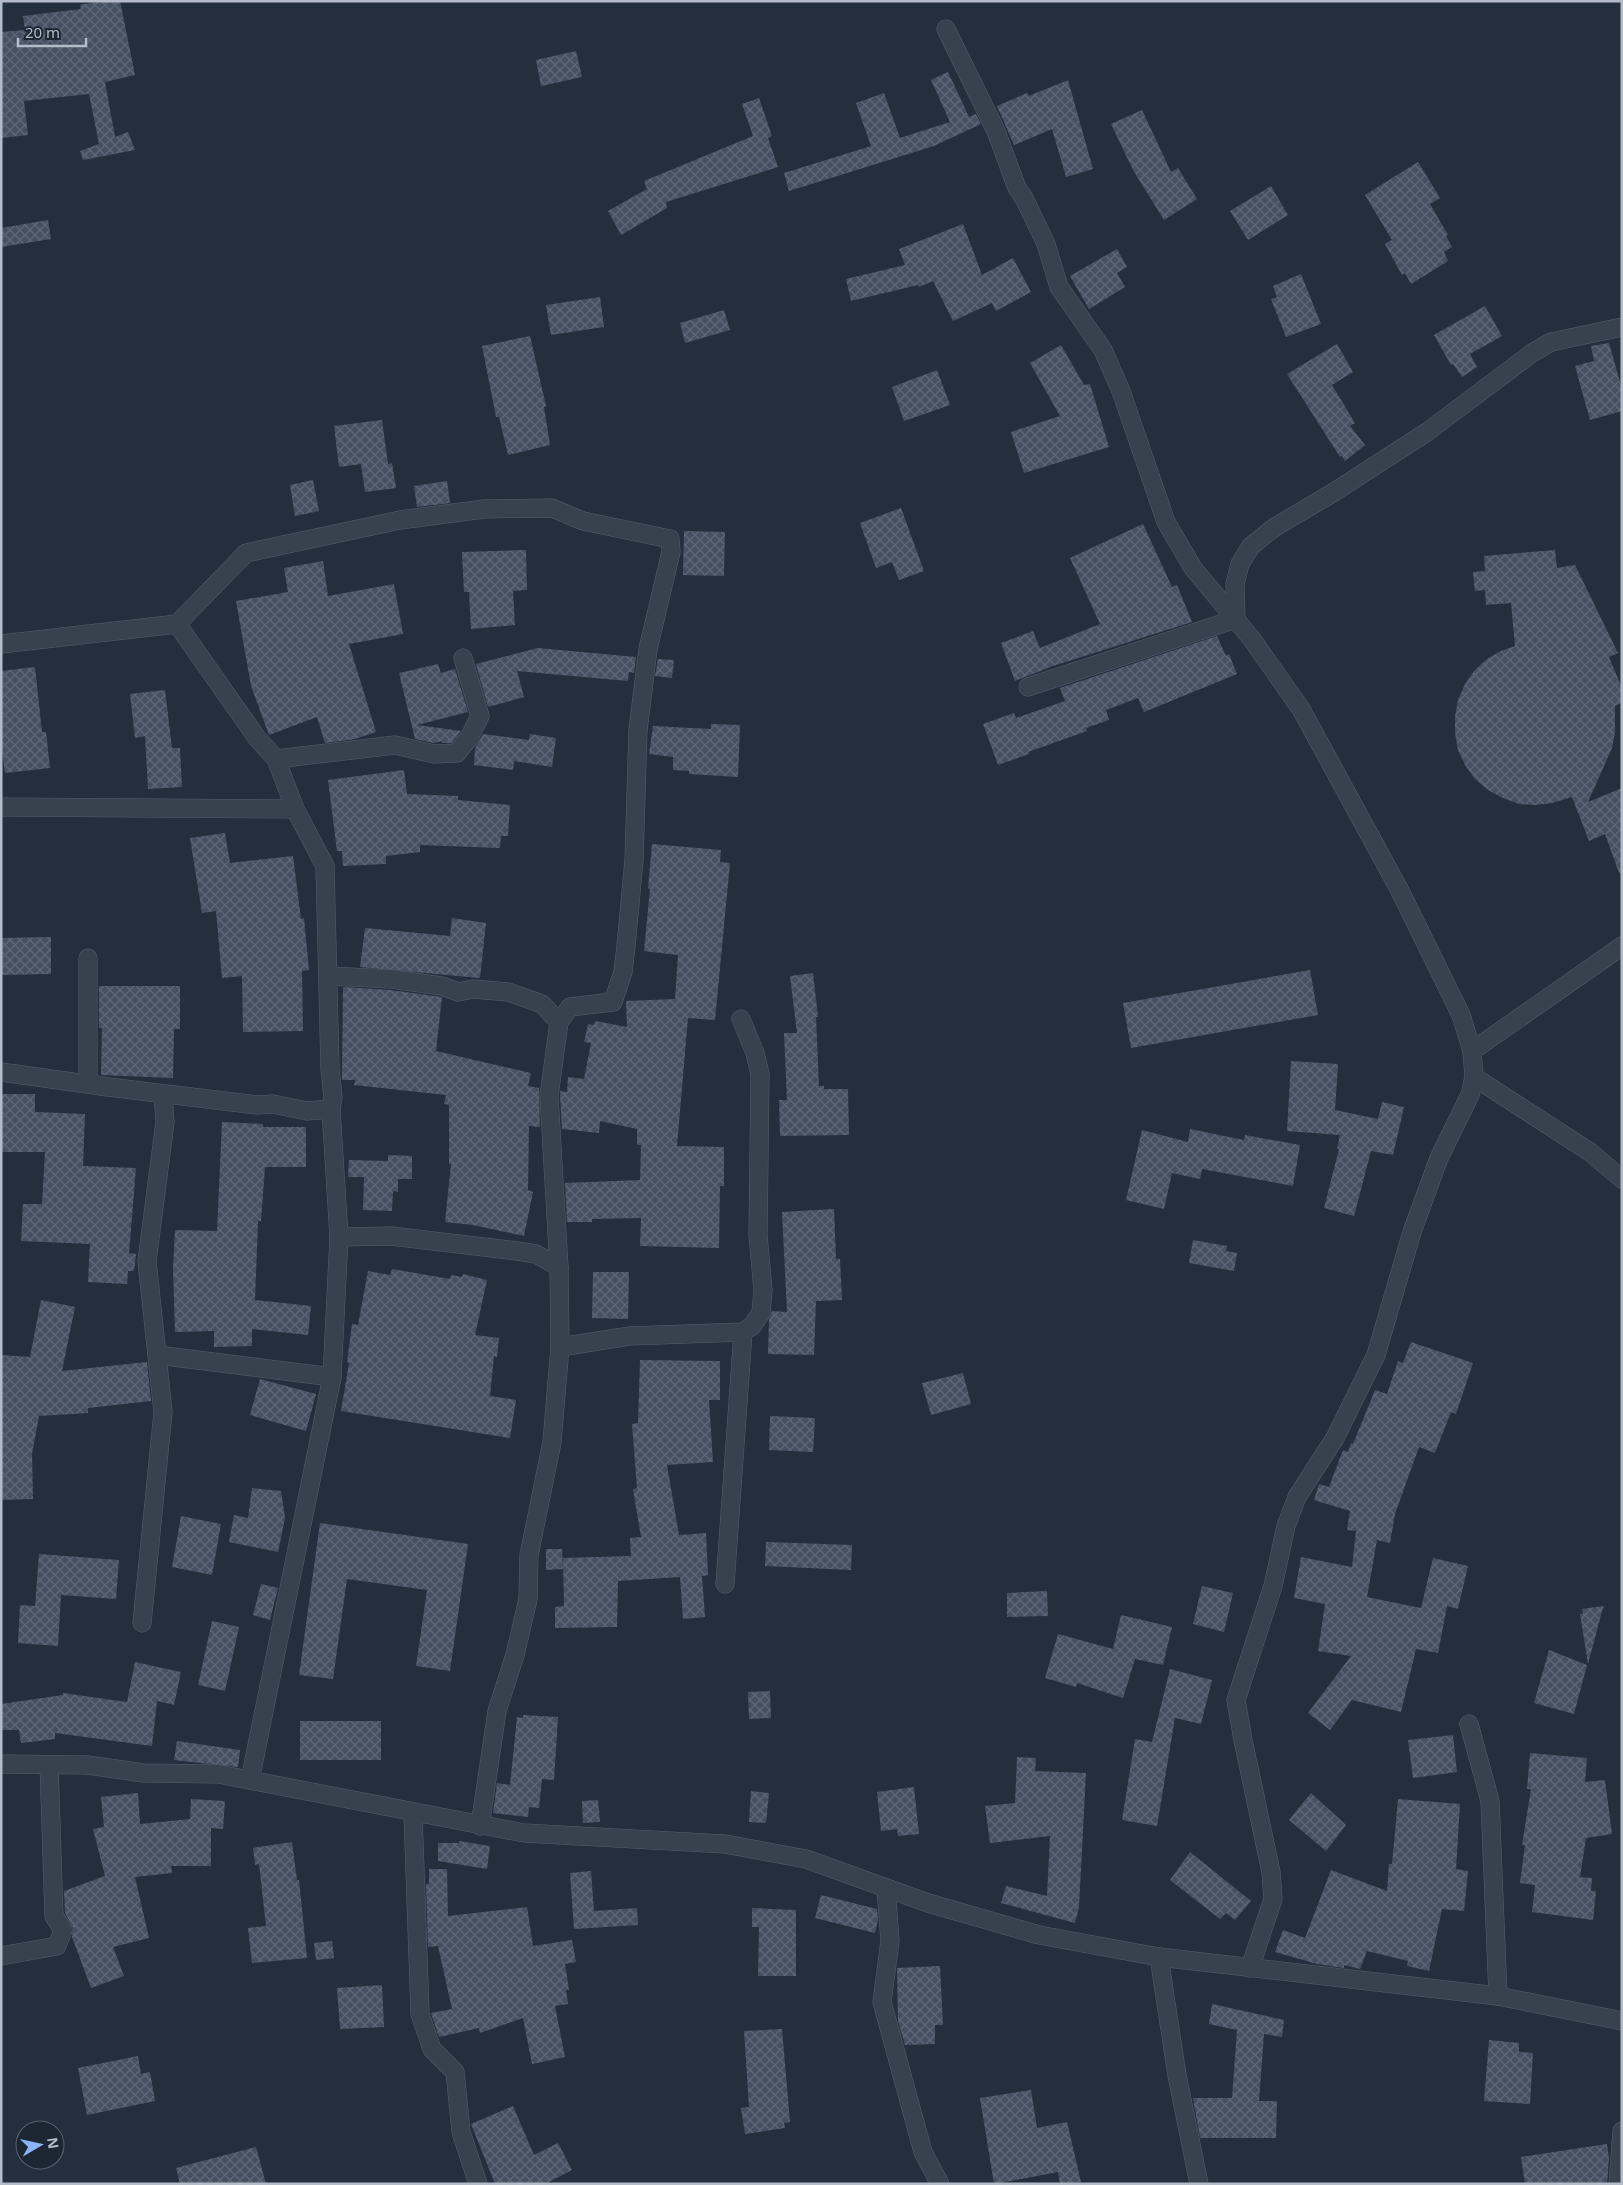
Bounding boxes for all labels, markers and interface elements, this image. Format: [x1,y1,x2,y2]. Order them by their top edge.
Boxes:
scale bar [18,15,85,47]
text: 20 m [25,22,60,42]
north arrow [15,2120,65,2170]
text: N [43,2136,64,2150]

